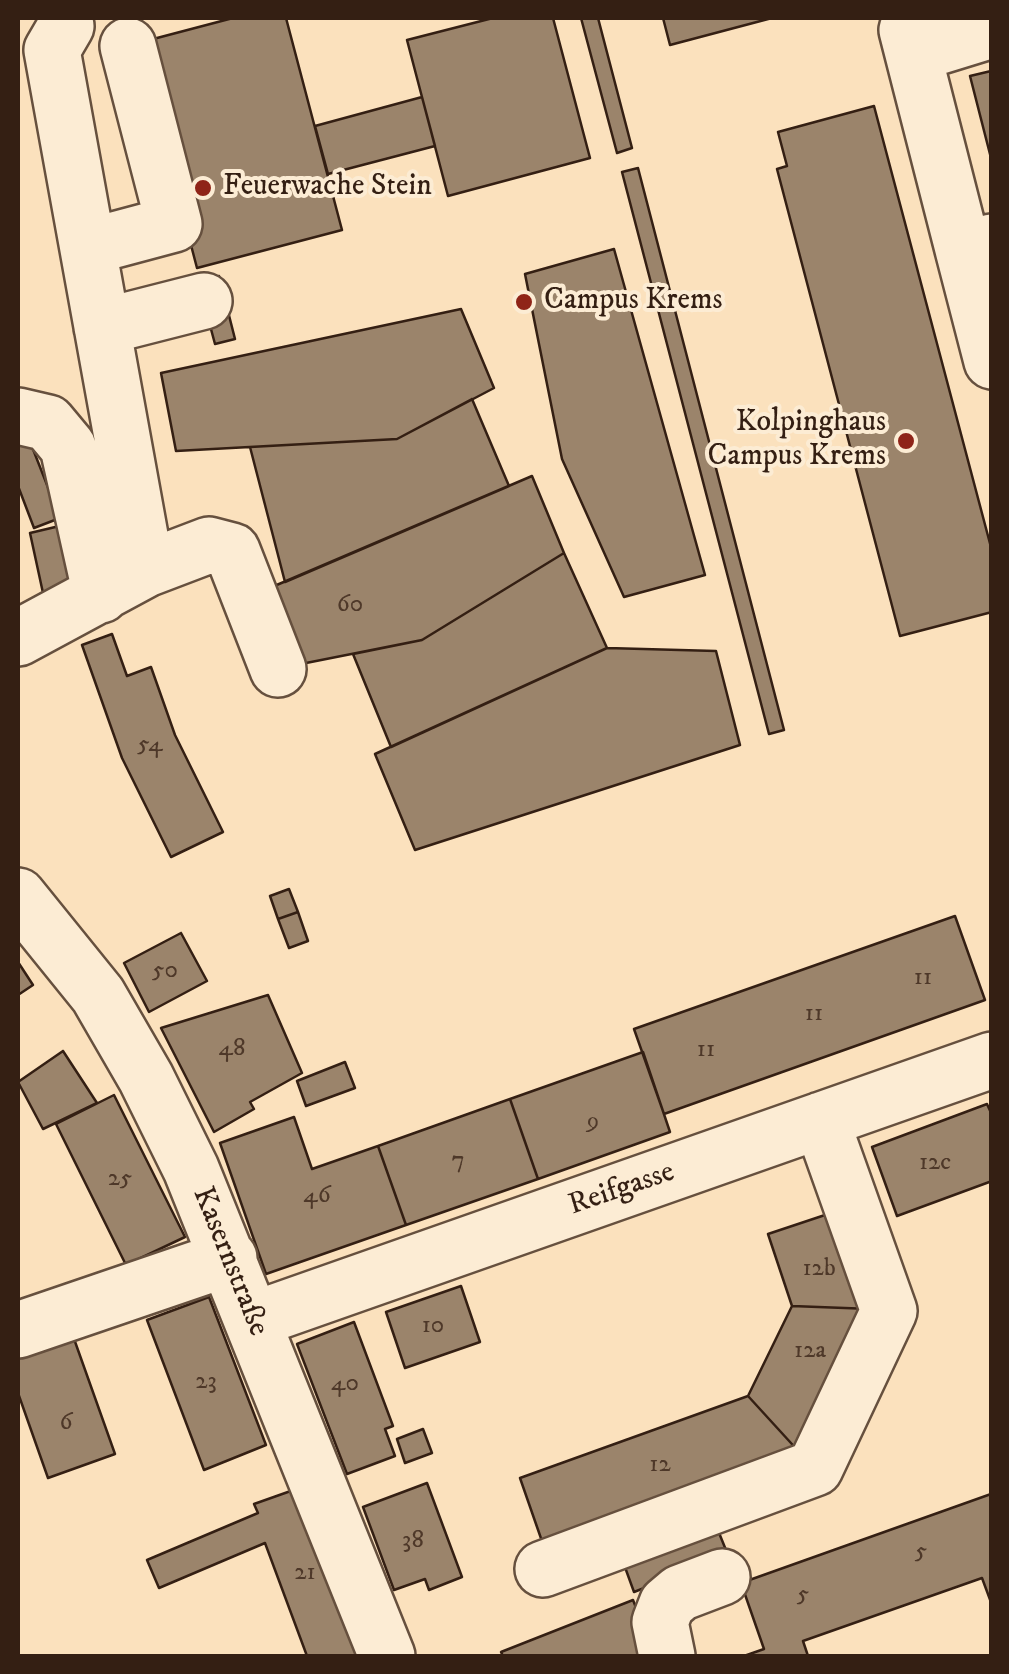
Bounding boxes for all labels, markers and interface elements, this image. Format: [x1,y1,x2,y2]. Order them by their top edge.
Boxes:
place label: Feuerwache Stein [223,170,432,206]
marker: Feuerwache Stein [192,177,214,199]
place label: Campus Krems [544,284,722,320]
marker: Campus Krems [513,291,535,313]
place label: Kolpinghaus Campus Krems [708,406,886,476]
marker: Kolpinghaus Campus Krems [895,430,917,452]
house number: 60 [337,591,363,621]
house number: 54 [137,731,163,761]
house number: 50 [152,957,178,987]
house number: 11 [914,964,932,994]
house number: 11 [805,1000,823,1030]
house number: 48 [219,1035,245,1065]
house number: 11 [697,1036,715,1066]
house number: 9 [587,1108,599,1138]
house number: 7 [451,1147,465,1177]
house number: 12c [919,1149,951,1179]
street label: Reifgasse [564,1155,680,1225]
house number: 25 [108,1165,132,1195]
street label: Kasernstraße [183,1182,275,1342]
house number: 46 [303,1182,331,1212]
house number: 12b [802,1255,836,1285]
house number: 10 [422,1312,444,1342]
house number: 12a [794,1337,826,1367]
house number: 23 [195,1368,217,1398]
house number: 40 [331,1370,359,1400]
house number: 6 [59,1409,73,1439]
house number: 12 [649,1451,671,1481]
house number: 38 [402,1527,424,1557]
house number: 5 [915,1538,927,1568]
house number: 21 [294,1559,316,1589]
house number: 5 [797,1581,809,1611]

